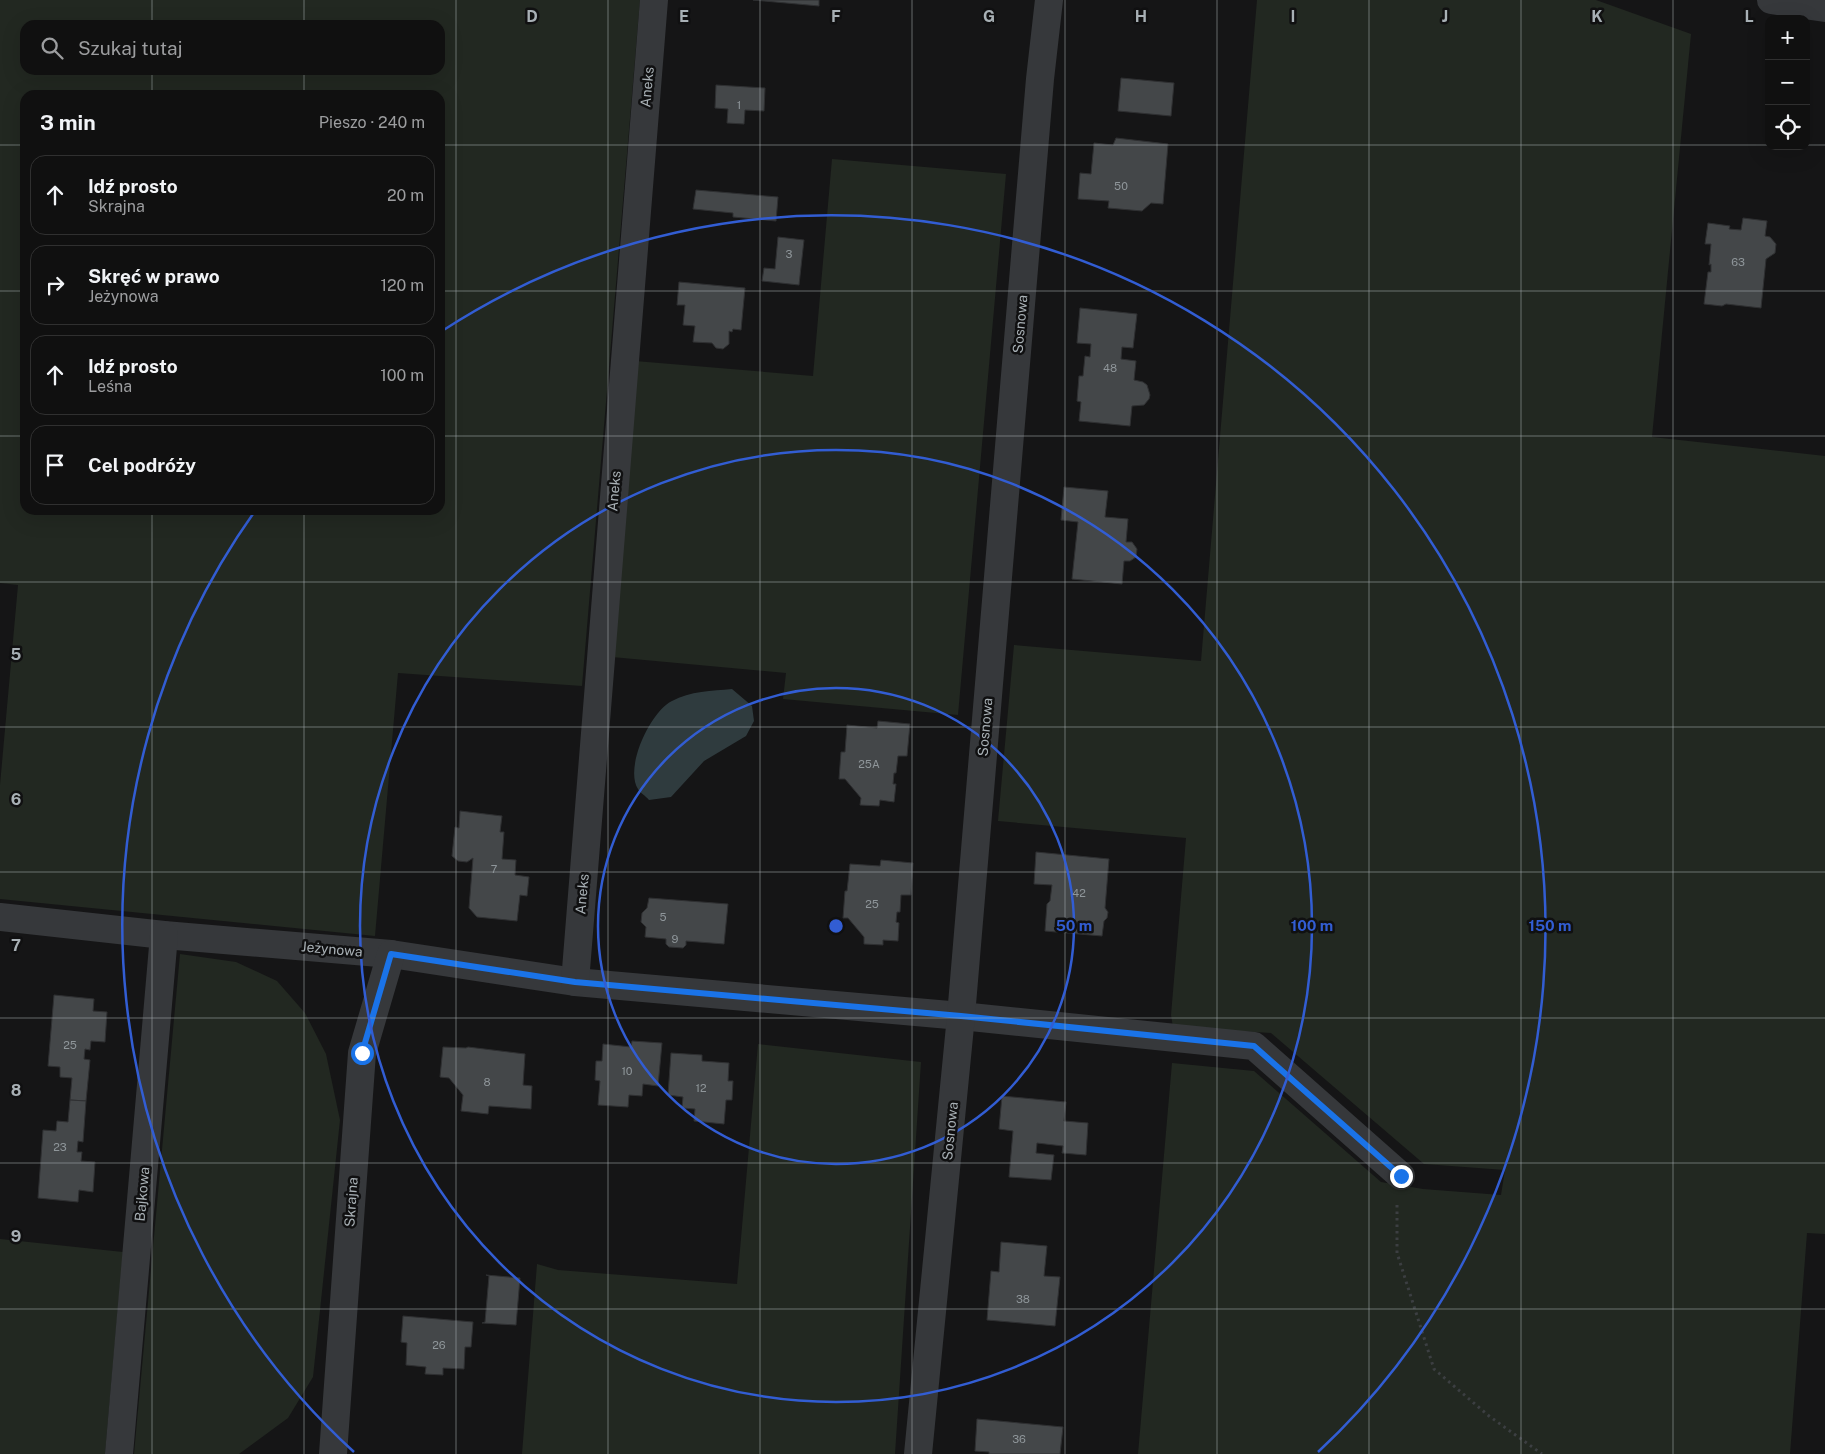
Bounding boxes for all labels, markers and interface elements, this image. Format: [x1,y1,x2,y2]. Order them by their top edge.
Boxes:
text: D [526,7,538,26]
text: E [679,7,689,26]
text: F [831,7,841,26]
text: G [983,7,995,26]
text: H [1135,7,1147,26]
text: I [1291,7,1295,26]
text: J [1442,7,1448,26]
text: K [1591,7,1603,26]
text: L [1744,7,1754,26]
map controls [1765,15,1810,150]
button: + [1765,15,1810,60]
search box [20,20,445,75]
icon: search [38,34,66,62]
text: Szukaj tutaj [78,37,183,59]
button: − [1765,60,1810,105]
street label: Aneks [637,66,657,108]
house number: 1 [737,99,741,111]
button: locate [1765,105,1810,150]
text: 3 min [40,110,96,135]
text: Pieszo · 240 m [319,113,425,132]
text: Idź prosto [88,175,178,197]
house number: 50 [1114,180,1128,192]
icon: ahead [41,181,69,209]
text: 20 m [387,186,424,205]
text: Skrajna [88,197,145,216]
house number: 3 [786,248,793,260]
house number: 63 [1731,256,1745,268]
text: Skręć w prawo [88,265,220,287]
icon: right [41,271,69,299]
text: 120 m [380,276,424,295]
text: Jeżynowa [88,287,159,306]
street label: Sosnowa [1009,294,1031,354]
text: Idź prosto [88,355,178,377]
icon: ahead [41,361,69,389]
house number: 48 [1103,362,1117,374]
text: 100 m [380,366,424,385]
text: Leśna [88,377,132,396]
icon: arrive [41,451,69,479]
text: Cel podróży [88,454,196,476]
street label: Aneks [604,470,624,512]
text: 5 [11,645,22,664]
street label: Sosnowa [974,697,996,757]
house number: 25A [858,758,880,770]
text: 6 [11,790,21,809]
house number: 7 [491,863,498,875]
street label: Aneks [572,873,592,915]
house number: 42 [1072,887,1086,899]
house number: 25 [865,898,879,910]
house number: 5 [659,911,667,923]
centre of rings [827,917,845,935]
text: 50 m [1056,917,1092,934]
text: 100 m [1291,917,1333,934]
text: 150 m [1528,917,1572,934]
house number: 9 [672,933,679,945]
text: 7 [11,936,21,955]
street label: Jeżynowa [301,938,363,960]
house number: 25 [63,1039,77,1051]
route start [351,1042,374,1065]
house number: 10 [621,1065,633,1077]
house number: 8 [483,1076,491,1088]
text: 8 [11,1081,22,1100]
house number: 12 [695,1082,707,1094]
street label: Sosnowa [939,1101,961,1161]
house number: 23 [53,1141,67,1153]
route end [1390,1165,1413,1188]
street label: Bajkowa [132,1166,152,1222]
street label: Skrajna [341,1177,361,1227]
text: 9 [11,1227,21,1246]
house number: 38 [1016,1293,1030,1305]
house number: 26 [432,1339,446,1351]
house number: 36 [1012,1433,1026,1445]

